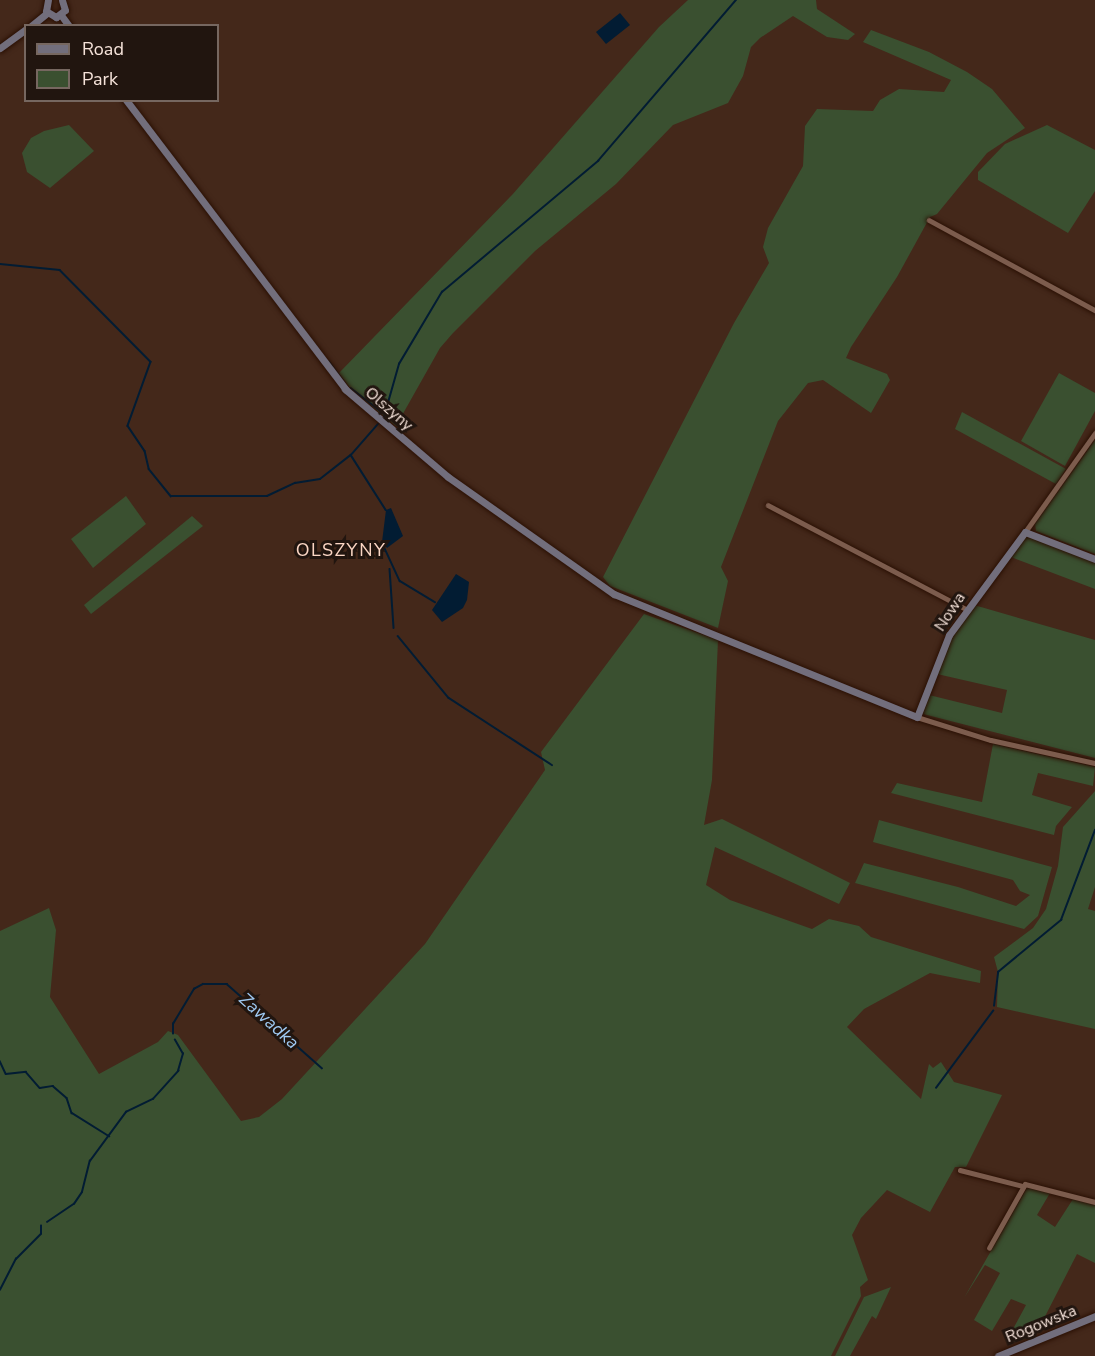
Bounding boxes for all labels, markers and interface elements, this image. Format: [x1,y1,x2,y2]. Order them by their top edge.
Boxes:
legend [24,24,219,102]
text: Road [82,37,124,61]
text: Park [82,67,118,91]
street label: Olszyny [361,383,417,435]
district label: OLSZYNY [296,539,386,561]
street label: Nowa [930,589,970,635]
water label: Zawadka [235,988,303,1054]
street label: Rogowska [1003,1301,1079,1347]

